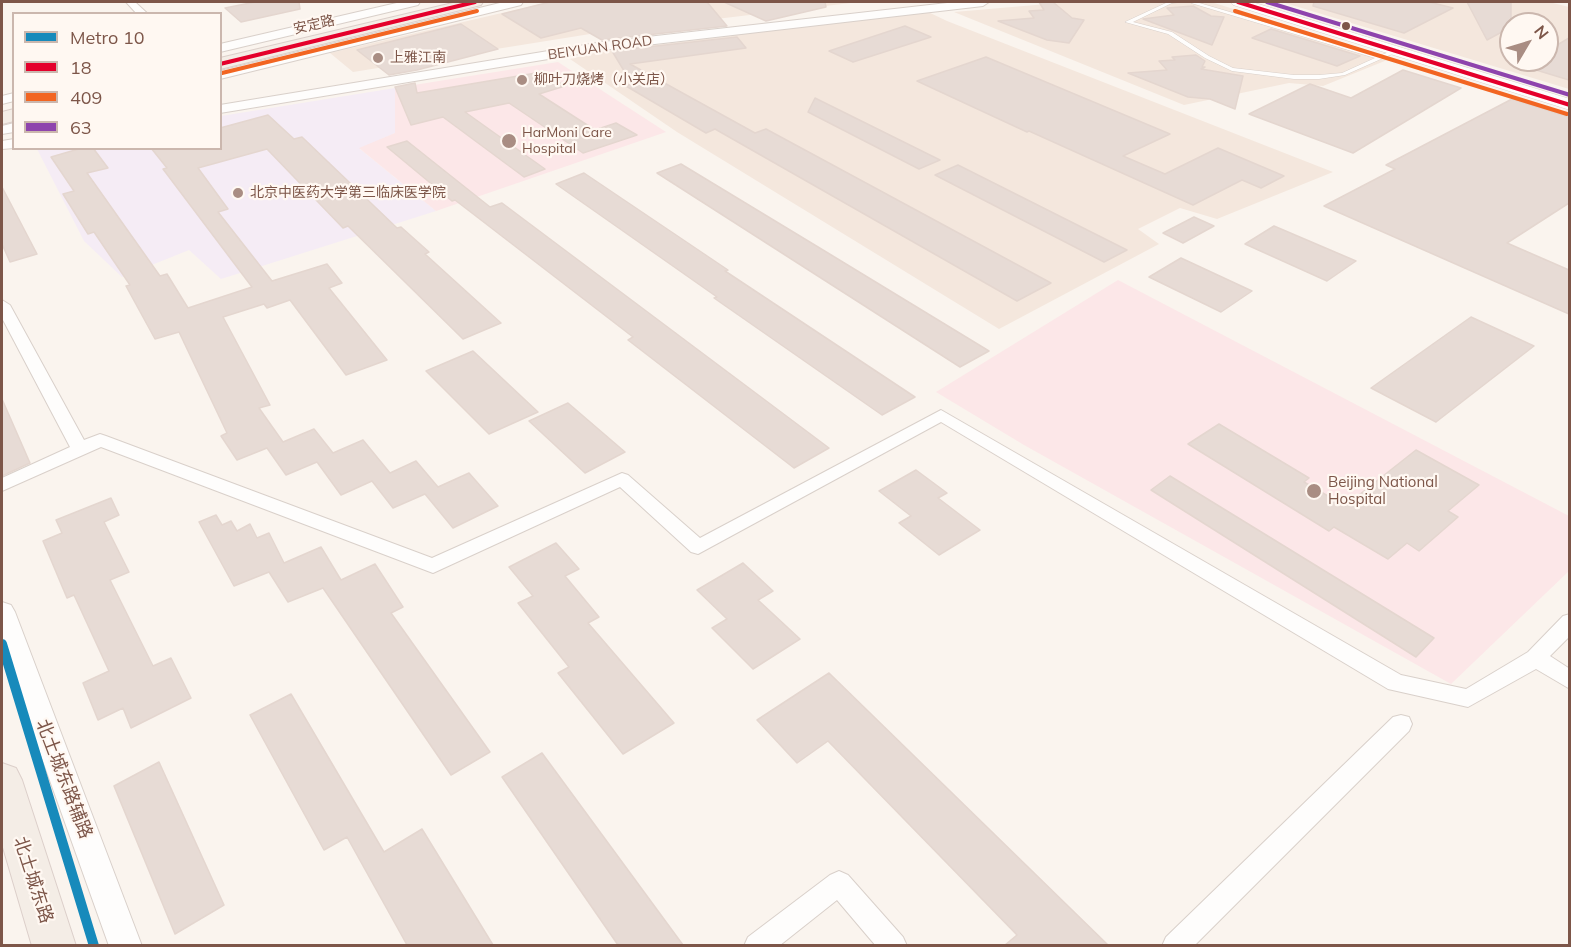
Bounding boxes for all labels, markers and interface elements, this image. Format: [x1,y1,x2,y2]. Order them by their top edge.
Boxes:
legend [12,12,222,150]
street label: 安定路 [292,12,336,38]
north arrow [1499,12,1559,72]
unlabelled marker [1340,20,1352,32]
text: N [1530,21,1553,43]
text: Metro 10 [70,26,145,49]
street label: BEIYUAN ROAD [547,32,653,64]
place label: 上雅江南 [390,50,446,66]
marker: 上雅江南 [371,51,385,65]
text: 18 [70,56,92,79]
place label: 柳叶刀烧烤（小关店） [534,72,674,88]
marker: 柳叶刀烧烤（小关店） [515,73,529,87]
text: 409 [70,86,102,109]
text: 63 [70,116,92,139]
place label: HarMoni Care Hospital [522,125,612,158]
marker: HarMoni Care Hospital [500,132,518,150]
place label: 北京中医药大学第三临床医学院 [250,185,446,201]
marker: 北京中医药大学第三临床医学院 [231,186,245,200]
place label: Beijing National Hospital [1328,473,1438,508]
marker: Beijing National Hospital [1305,482,1323,500]
street label: 北土城东路辅路 [31,716,97,842]
street label: 北土城东路 [9,834,57,926]

